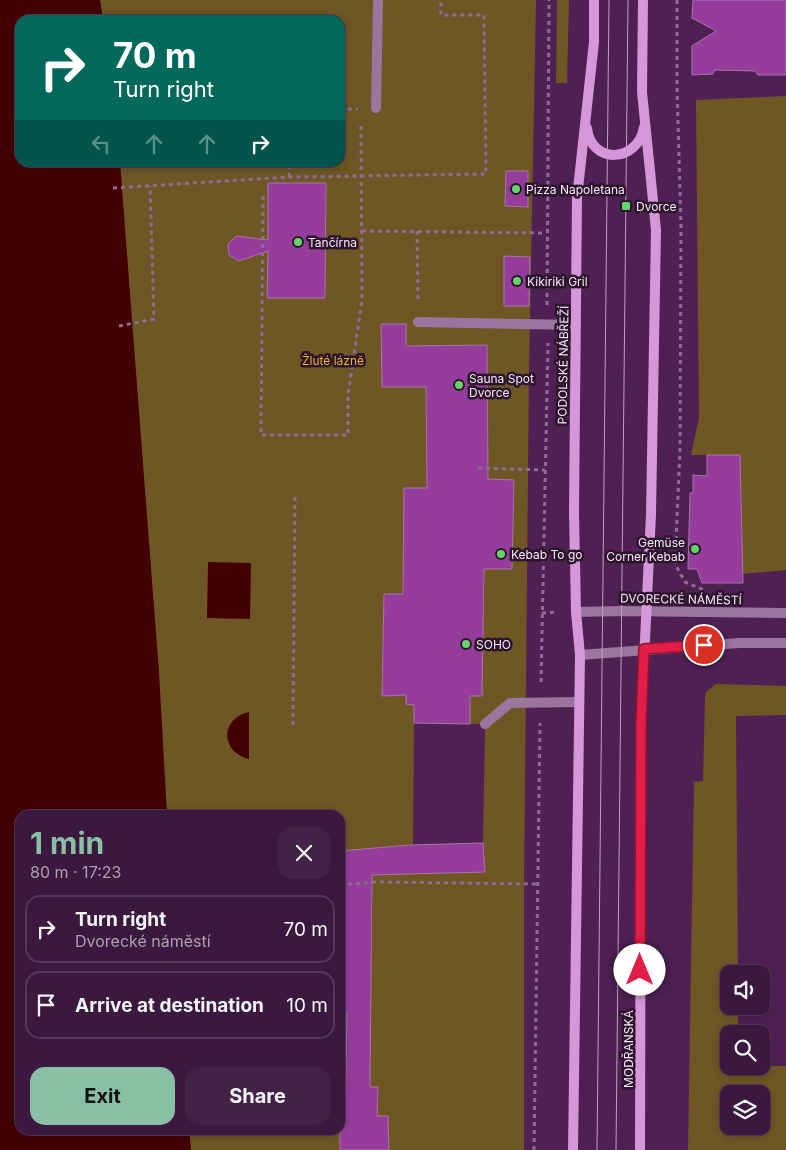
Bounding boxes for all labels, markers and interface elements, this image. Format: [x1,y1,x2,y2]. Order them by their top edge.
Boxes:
text: 70 m [113,34,197,76]
icon: right [30,35,95,100]
text: Turn right [113,76,214,102]
icon: left [87,130,115,158]
icon: ahead [140,130,168,158]
icon: ahead [193,130,221,158]
icon: right [246,130,274,158]
place label: Pizza Napoletana [526,182,625,197]
marker: Pizza Napoletana [510,183,522,195]
place label: Dvorce [636,199,677,214]
marker: Dvorce [620,200,632,212]
place label: Tančírna [308,235,357,250]
marker: Tančírna [292,236,304,248]
place label: Kikiriki Gril [527,274,588,289]
marker: Kikiriki Gril [511,275,523,287]
street label: PODOLSKÉ NÁBŘEŽÍ [554,305,572,424]
park label: Žluté lázně [302,353,364,368]
place label: Sauna Spot Dvorce [469,371,534,400]
marker: Sauna Spot Dvorce [453,379,465,391]
place label: Gemüse Corner Kebab [606,535,685,564]
marker: Gemüse Corner Kebab [689,543,701,555]
place label: Kebab To go [511,547,582,562]
marker: Kebab To go [495,548,507,560]
street label: DVORECKÉ NÁMĚSTÍ [620,590,743,608]
pin [683,624,725,666]
icon: arrive [690,631,718,659]
place label: SOHO [476,637,511,652]
marker: SOHO [460,638,472,650]
text: 1 min [30,825,104,861]
button: close [278,827,330,879]
text: 80 m · 17:23 [30,862,121,882]
text: Turn right [75,908,166,931]
icon: right [32,915,60,943]
text: 70 m [284,918,328,941]
text: Dvorecké náměstí [75,931,211,951]
position arrow [613,943,665,995]
map controls [720,965,770,1135]
button: sound [720,965,770,1015]
icon: arrive [32,991,60,1019]
text: Arrive at destination [75,994,264,1017]
text: 10 m [286,994,328,1017]
street label: MODŘANSKÁ [621,1010,636,1088]
button: search [720,1025,770,1075]
button: Exit [30,1067,175,1125]
button: Share [185,1067,330,1125]
button: layers [720,1085,770,1135]

